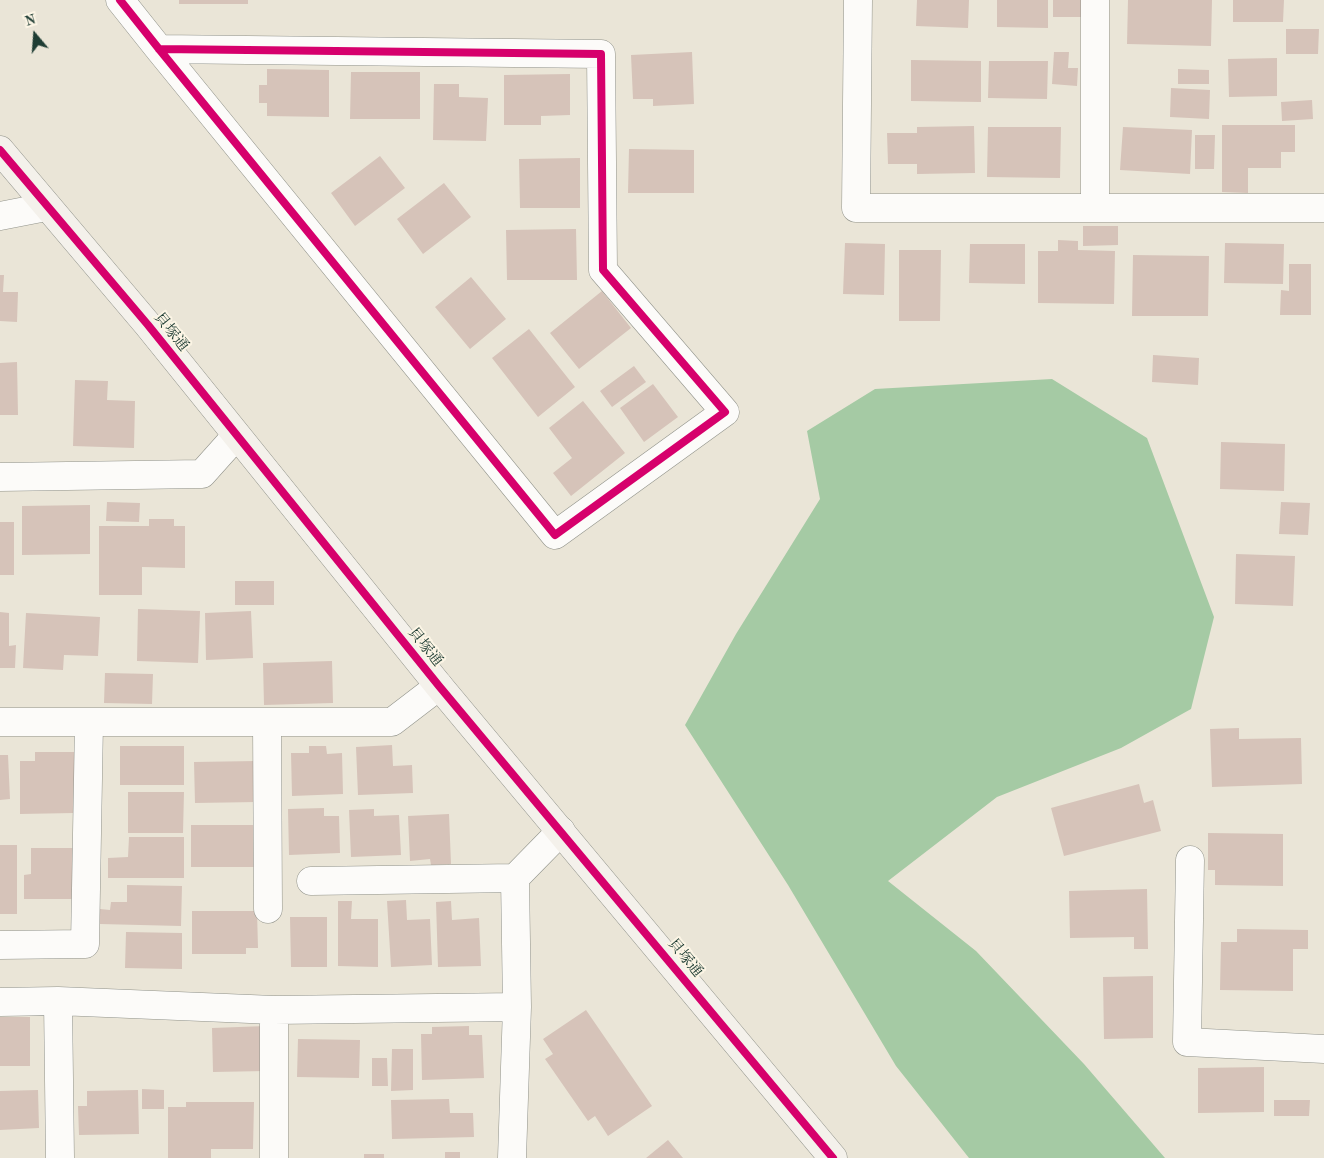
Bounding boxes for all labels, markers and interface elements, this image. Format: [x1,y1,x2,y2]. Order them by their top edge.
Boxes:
north arrow [10,10,60,60]
text: N [23,12,38,29]
street label: 貝塚通 [150,309,192,355]
street label: 貝塚通 [404,624,446,670]
street label: 貝塚通 [664,935,706,981]

